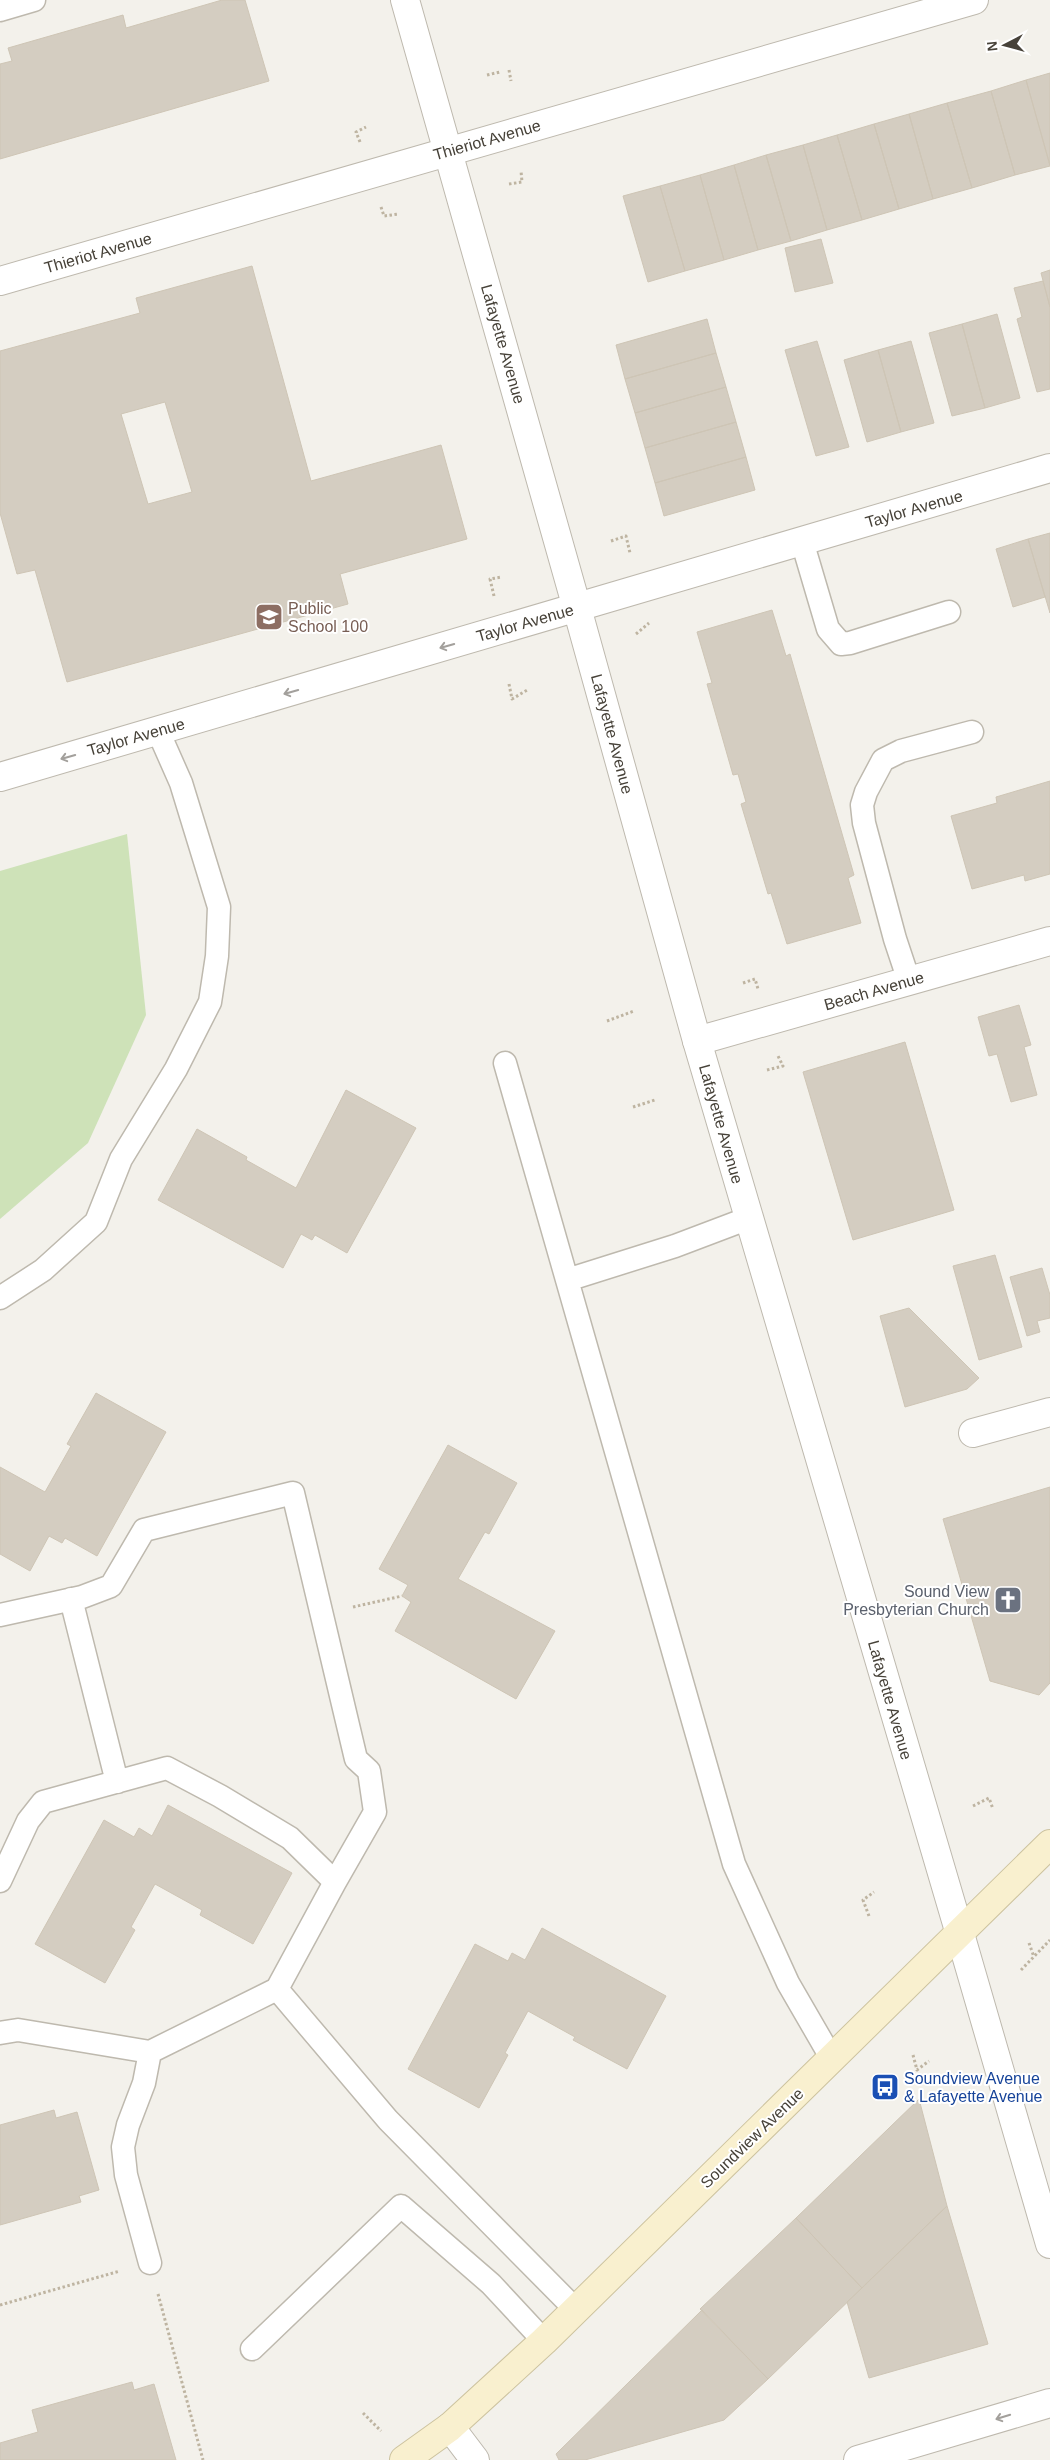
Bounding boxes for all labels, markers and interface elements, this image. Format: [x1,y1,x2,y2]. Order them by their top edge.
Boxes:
north arrow [980,20,1030,70]
text: N [984,40,1001,52]
street label: Thieriot Avenue [431,117,543,163]
street label: Thieriot Avenue [42,230,154,276]
street label: Lafayette Avenue [478,282,528,406]
street label: Taylor Avenue [863,487,965,531]
place label: Public School 100 [288,600,368,635]
street label: Taylor Avenue [474,601,576,645]
school or university icon: Public School 100 [254,602,284,632]
one-way arrow [439,641,455,651]
street label: Lafayette Avenue [588,672,636,796]
one-way arrow [283,687,299,697]
street label: Taylor Avenue [85,715,187,759]
one-way arrow [60,753,76,763]
street label: Beach Avenue [822,969,926,1013]
street label: Lafayette Avenue [696,1062,746,1186]
place label: Sound View Presbyterian Church [843,1583,989,1618]
church icon: Sound View Presbyterian Church [993,1585,1023,1615]
street label: Lafayette Avenue [865,1638,915,1762]
place label: Soundview Avenue & Lafayette Avenue [904,2070,1043,2105]
bus stop icon: Soundview Avenue & Lafayette Avenue [870,2072,900,2102]
street label: Soundview Avenue [697,2085,807,2191]
one-way arrow [996,2412,1012,2422]

